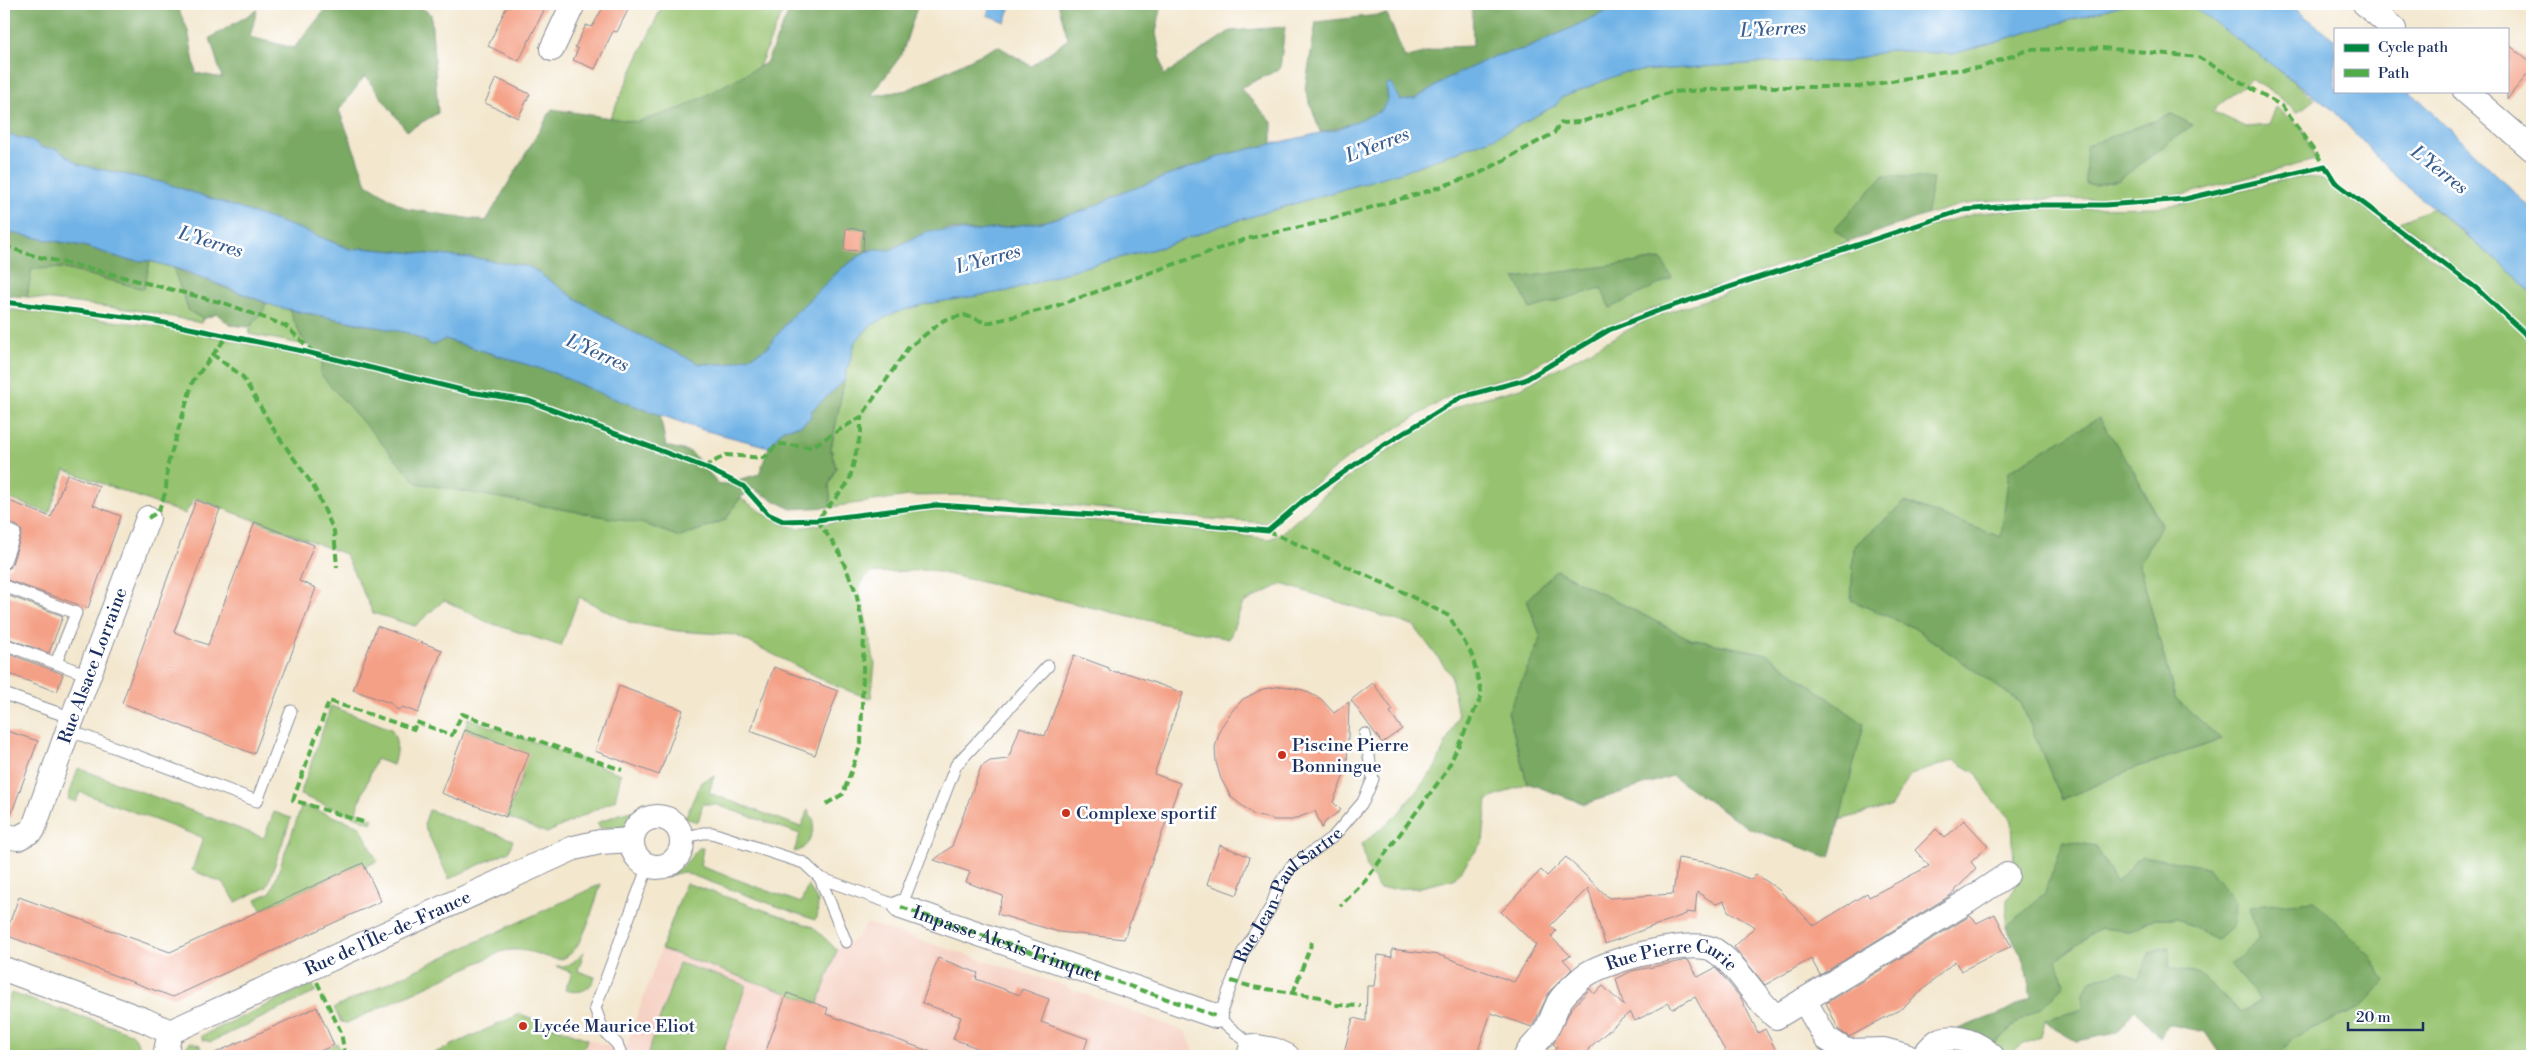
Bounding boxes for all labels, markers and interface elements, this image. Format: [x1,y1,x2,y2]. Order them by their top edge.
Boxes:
water label: L'Yerres [1738,15,1807,43]
legend [2334,28,2508,92]
text: Cycle path [2378,38,2448,57]
text: Path [2378,64,2410,83]
water label: L'Yerres [1341,122,1412,168]
water label: L'Yerres [2405,139,2473,200]
water label: L'Yerres [175,221,246,263]
water label: L'Yerres [952,239,1023,279]
water label: L'Yerres [562,328,633,377]
street label: Rue Alsace Lorraine [53,584,133,747]
place label: Piscine Pierre Bonningue [1291,734,1409,778]
marker: Piscine Pierre Bonningue [1276,749,1288,761]
place label: Complexe sportif [1076,802,1217,825]
marker: Complexe sportif [1060,807,1072,819]
street label: Rue Jean-Paul Sartre [1229,823,1348,966]
street label: Rue de l'Île-de-France [301,886,474,981]
street label: Impasse Alexis Trinquet [910,901,1104,987]
text: Rue Pierre Curie [1603,935,1742,976]
street label: Rue Pierre Curie [1600,959,1738,985]
scale bar [2348,1000,2424,1032]
text: 20 m [2356,1008,2391,1027]
place label: Lycée Maurice Eliot [533,1015,696,1038]
marker: Lycée Maurice Eliot [517,1020,529,1032]

